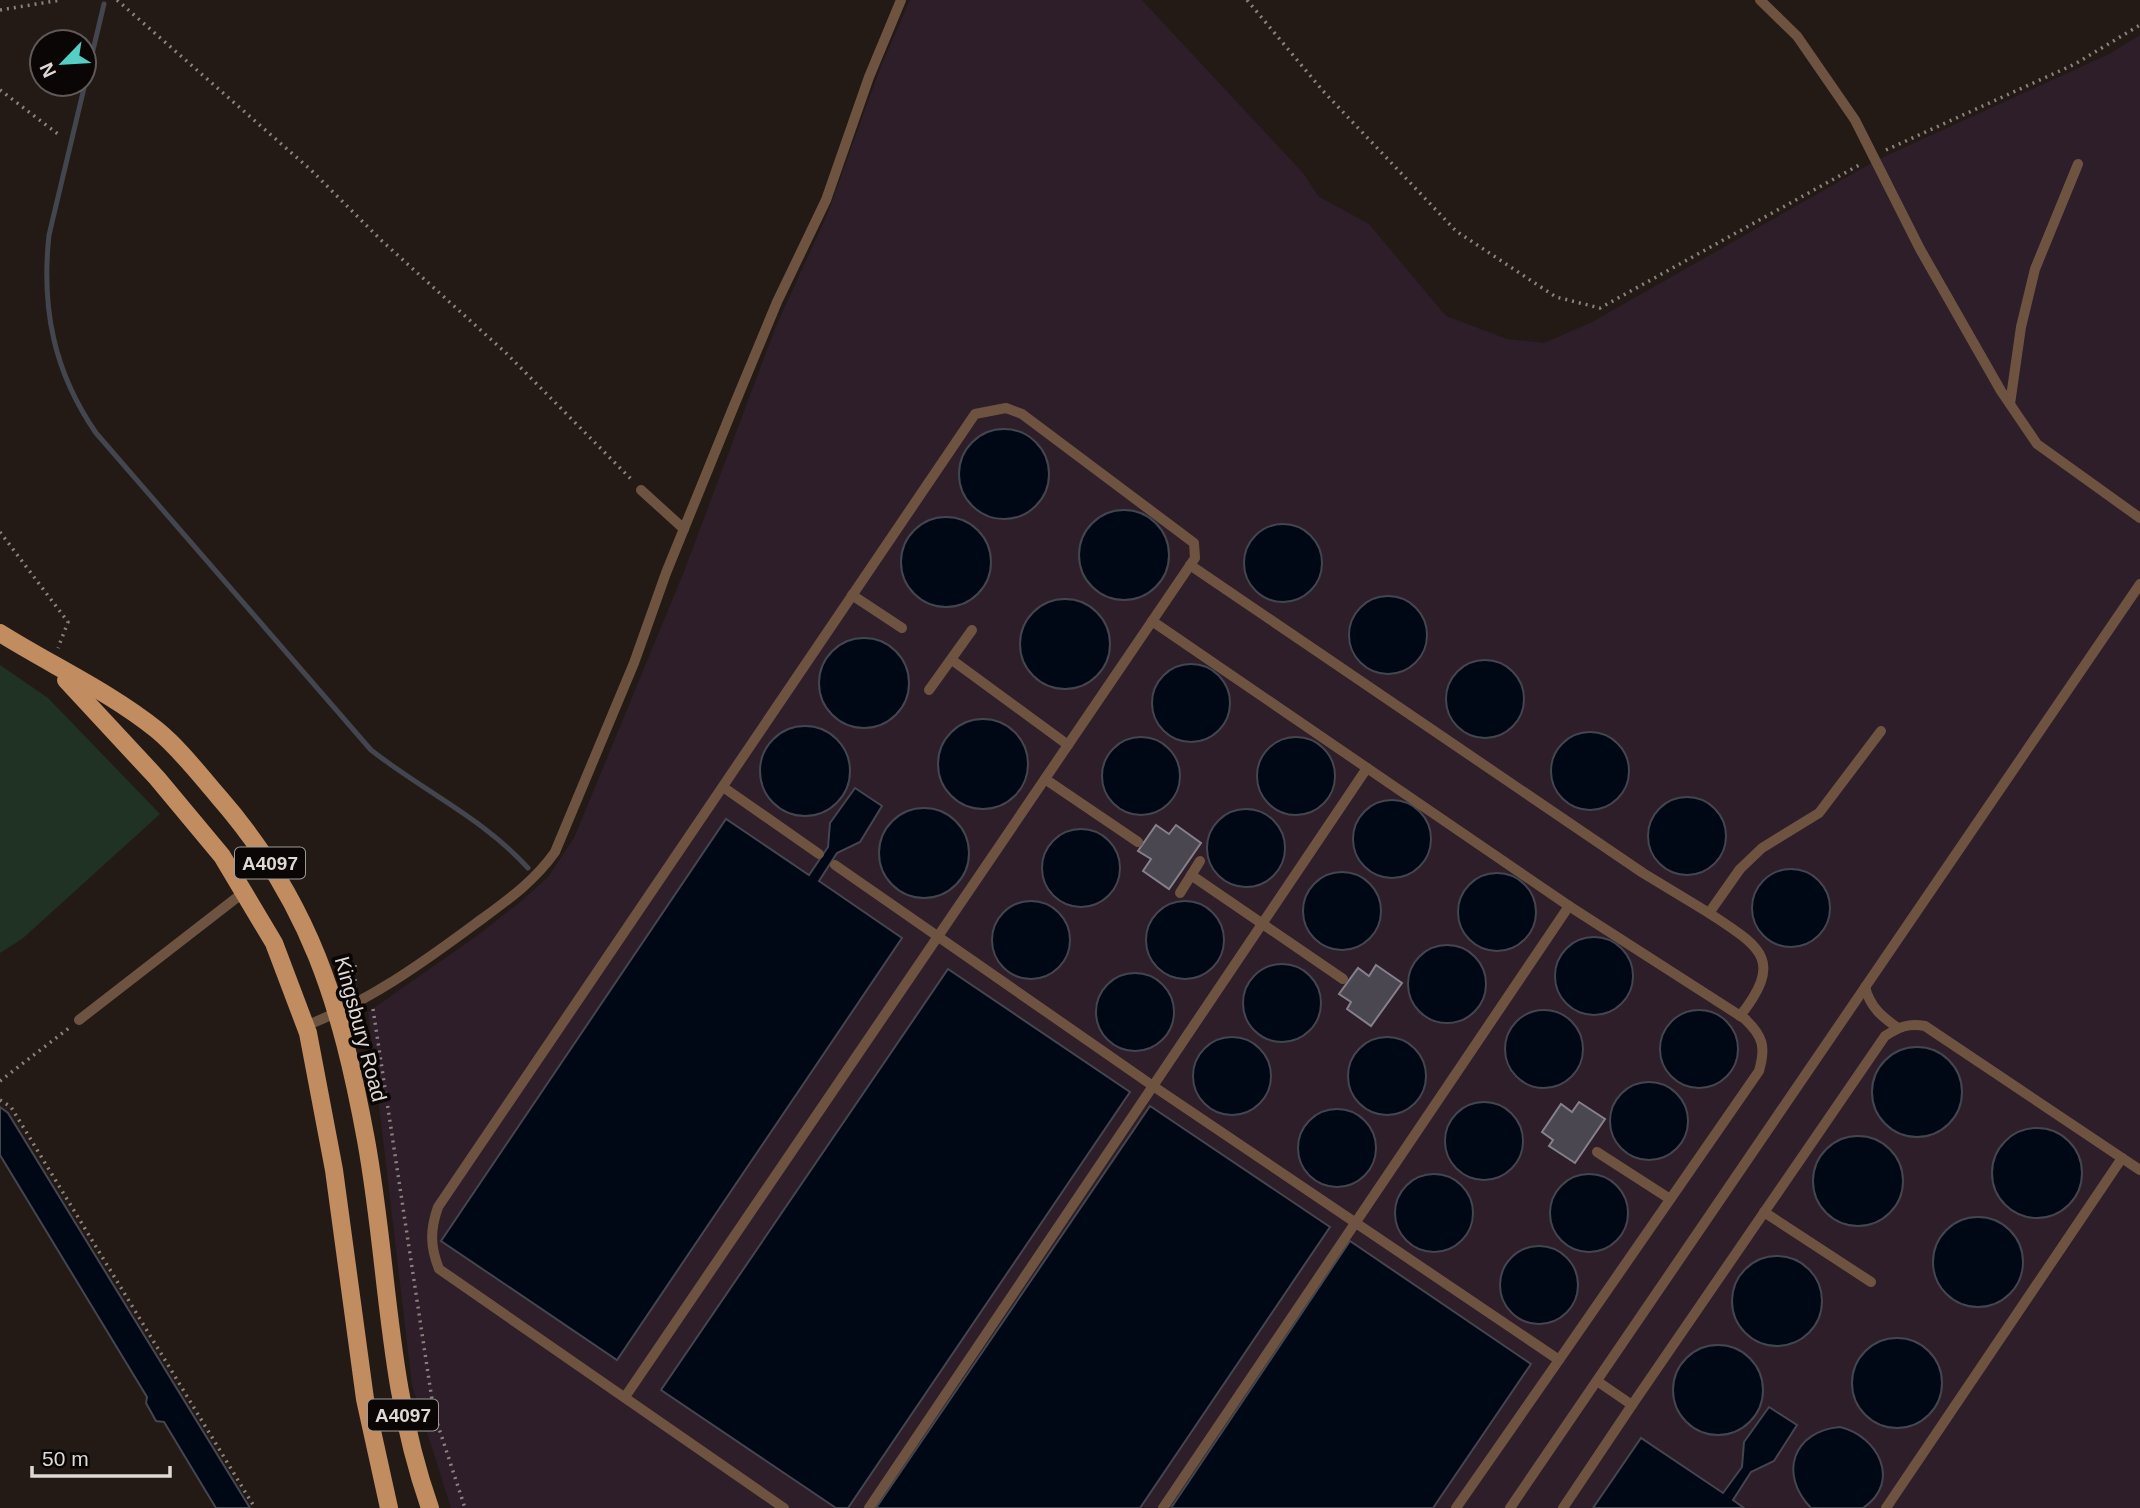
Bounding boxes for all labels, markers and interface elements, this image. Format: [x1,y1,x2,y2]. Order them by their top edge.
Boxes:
north arrow [28,28,98,98]
text: N [36,59,60,81]
road number: A4097 [235,848,305,878]
street label: Kingsbury Road [331,954,391,1104]
road number: A4097 [368,1400,438,1430]
scale bar [32,1434,170,1478]
text: 50 m [42,1447,89,1470]

